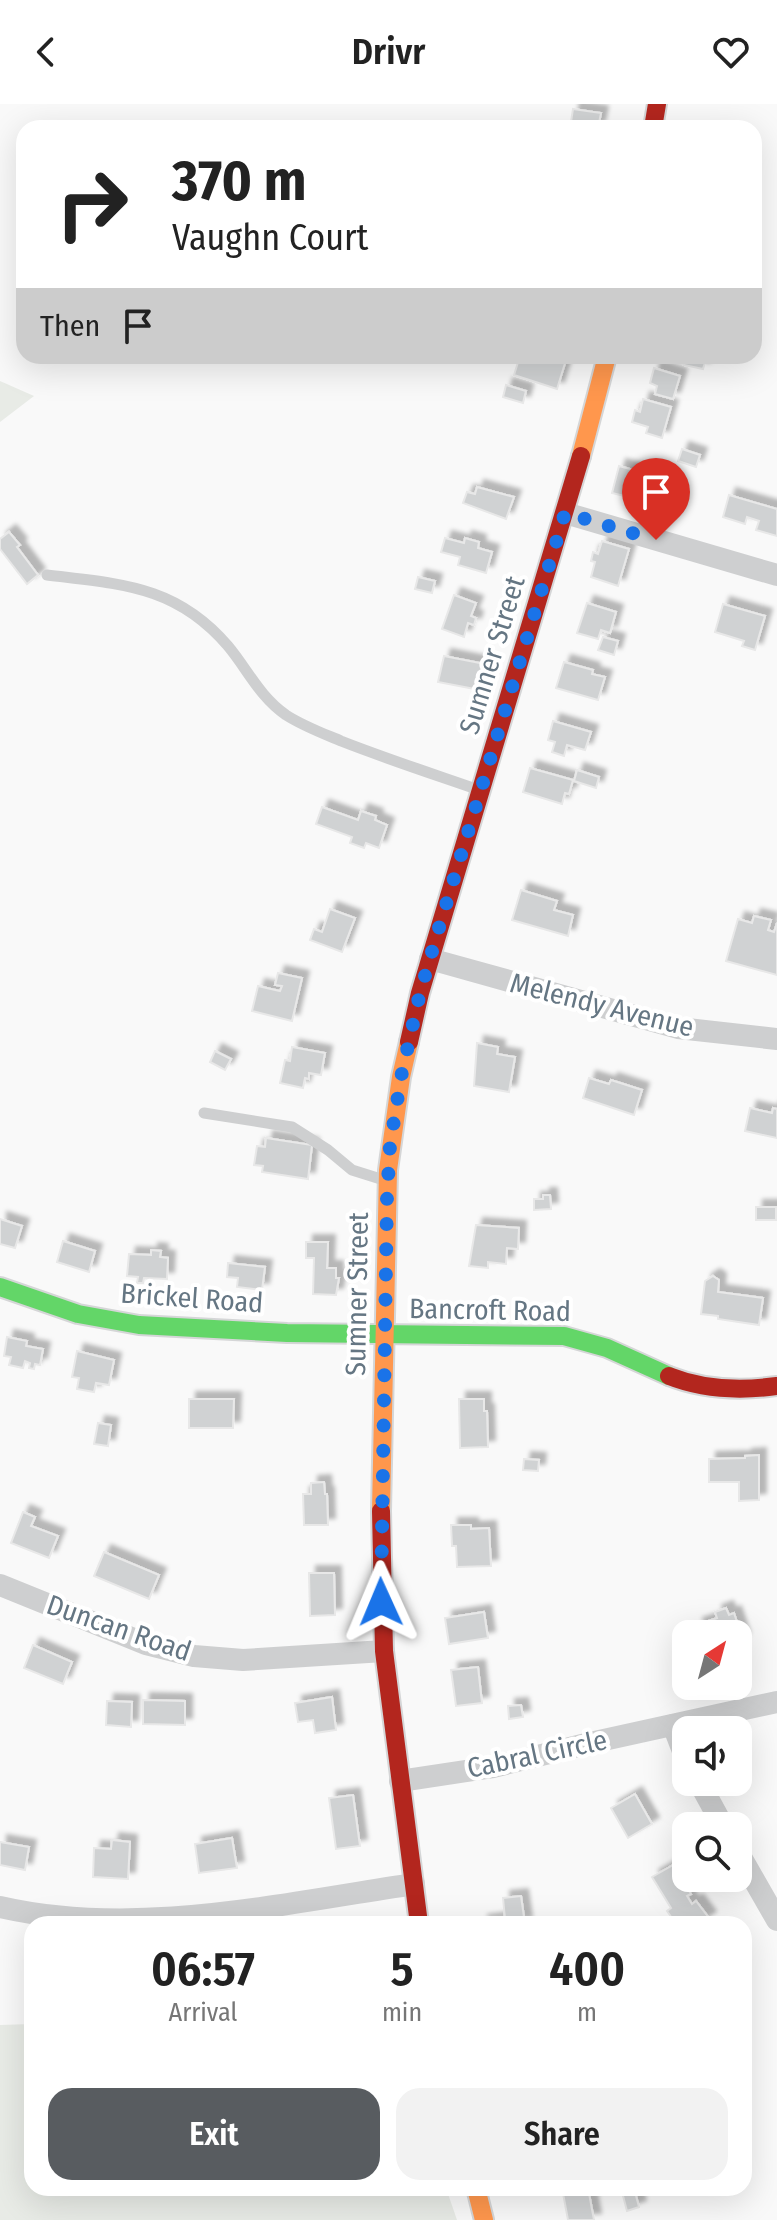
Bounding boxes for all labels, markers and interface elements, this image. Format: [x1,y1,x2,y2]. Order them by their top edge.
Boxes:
icon: back [24,30,68,74]
text: Drivr [352,30,425,74]
icon: heart [709,30,753,74]
text: 370 m [172,148,307,215]
icon: right [40,152,144,256]
text: Vaughn Court [172,216,368,260]
icon: arrive [116,304,160,348]
text: Then [40,308,100,344]
pin [622,458,690,540]
icon: arrive [634,470,678,514]
street label: Sumner Street [452,571,532,738]
street label: Melendy Avenue [507,966,697,1044]
street label: Sumner Street [339,1211,375,1376]
street label: Brickel Road [120,1277,264,1319]
street label: Bancroft Road [409,1292,571,1328]
position arrow [339,1560,423,1644]
street label: Duncan Road [42,1588,196,1668]
north arrow [672,1620,752,1700]
map controls [672,1620,752,1892]
button: sound [672,1716,752,1796]
street label: Cabral Circle [464,1723,610,1785]
button: search [672,1812,752,1892]
text: 06:57 [151,1940,255,1998]
text: 5 [390,1940,414,1998]
text: 400 [549,1940,625,1998]
text: Arrival [168,1997,237,2028]
text: min [382,1997,422,2028]
text: m [577,1997,597,2028]
button: Exit [48,2088,380,2180]
button: Share [396,2088,728,2180]

